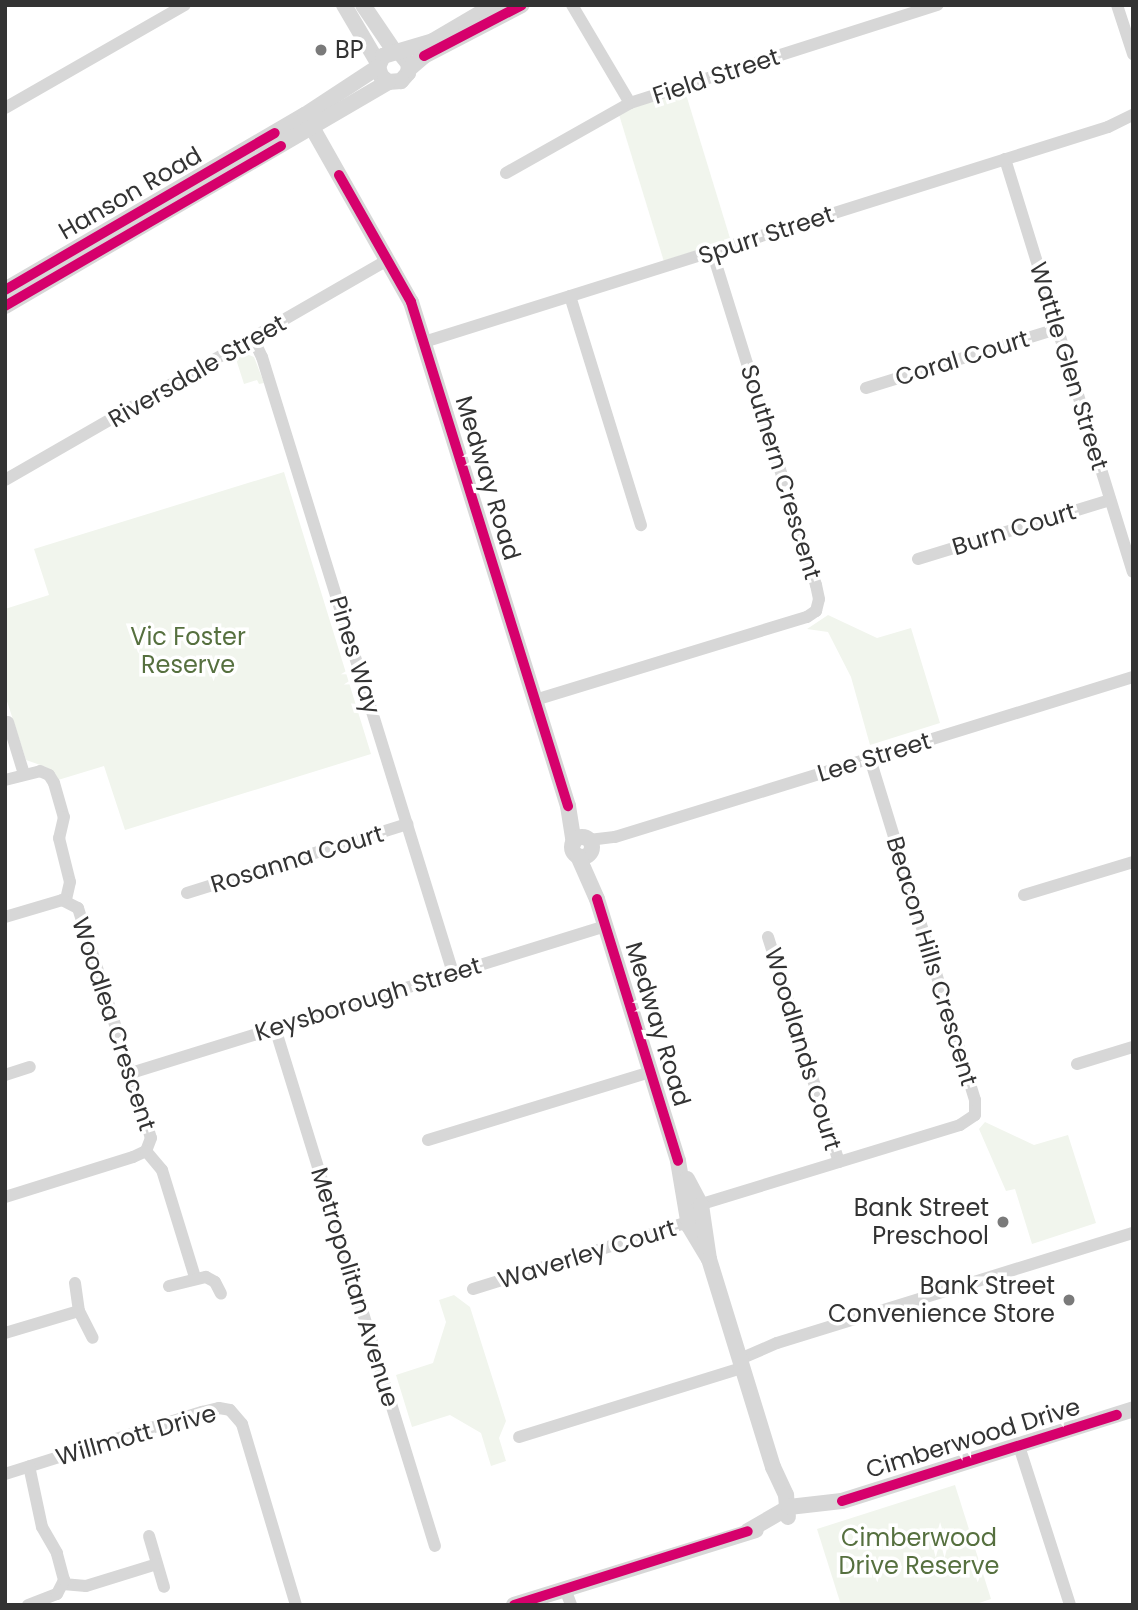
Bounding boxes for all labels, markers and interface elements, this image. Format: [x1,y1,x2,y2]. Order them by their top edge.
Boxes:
place label: BP [335,36,364,64]
marker: BP [313,42,329,58]
street label: Field Street [649,42,783,110]
street label: Hanson Road [53,140,207,246]
street label: Spurr Street [695,200,837,270]
street label: Wattle Glen Street [1024,259,1114,473]
street label: Riversdale Street [103,308,291,434]
street label: Coral Court [892,324,1032,392]
street label: Southern Crescent [735,361,827,583]
street label: Medway Road [449,393,527,563]
street label: Burn Court [949,497,1079,561]
street label: Pines Way [323,592,387,718]
park label: Vic Foster Reserve [130,623,246,679]
street label: Lee Street [814,726,934,788]
street label: Rosanna Court [207,819,387,899]
street label: Beacon Hills Crescent [880,833,984,1089]
street label: Woodlea Crescent [66,914,162,1134]
street label: Medway Road [619,939,697,1109]
street label: Woodlands Court [759,944,847,1154]
street label: Keysborough Street [252,951,484,1047]
street label: Metropolitan Avenue [305,1164,405,1410]
place label: Bank Street Preschool [854,1194,989,1250]
street label: Waverley Court [495,1213,679,1295]
marker: Bank Street Preschool [995,1214,1011,1230]
place label: Bank Street Convenience Store [828,1272,1055,1328]
marker: Bank Street Convenience Store [1061,1292,1077,1308]
street label: Cimberwood Drive [862,1392,1084,1484]
street label: Willmott Drive [53,1398,219,1472]
park label: Cimberwood Drive Reserve [839,1524,999,1580]

